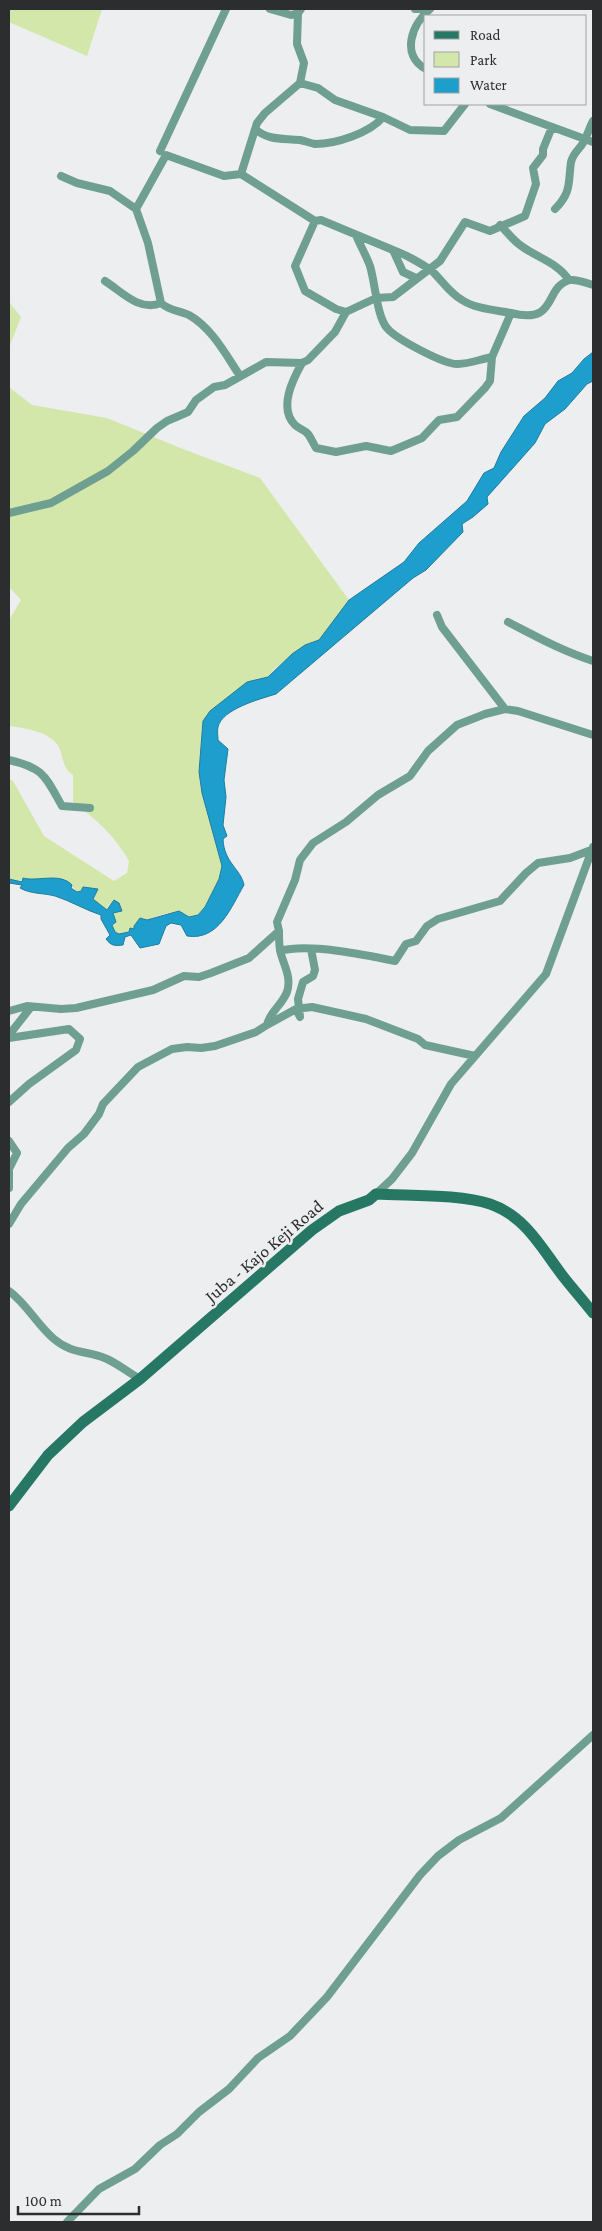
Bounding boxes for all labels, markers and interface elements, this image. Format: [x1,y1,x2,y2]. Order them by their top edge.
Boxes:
legend [424,15,587,105]
text: Road [470,27,501,43]
text: Park [470,52,497,68]
text: Water [470,77,507,93]
street label: Juba - Kajo Keji Road [199,1195,328,1308]
scale bar [18,2184,139,2216]
text: 100 m [25,2193,62,2209]

